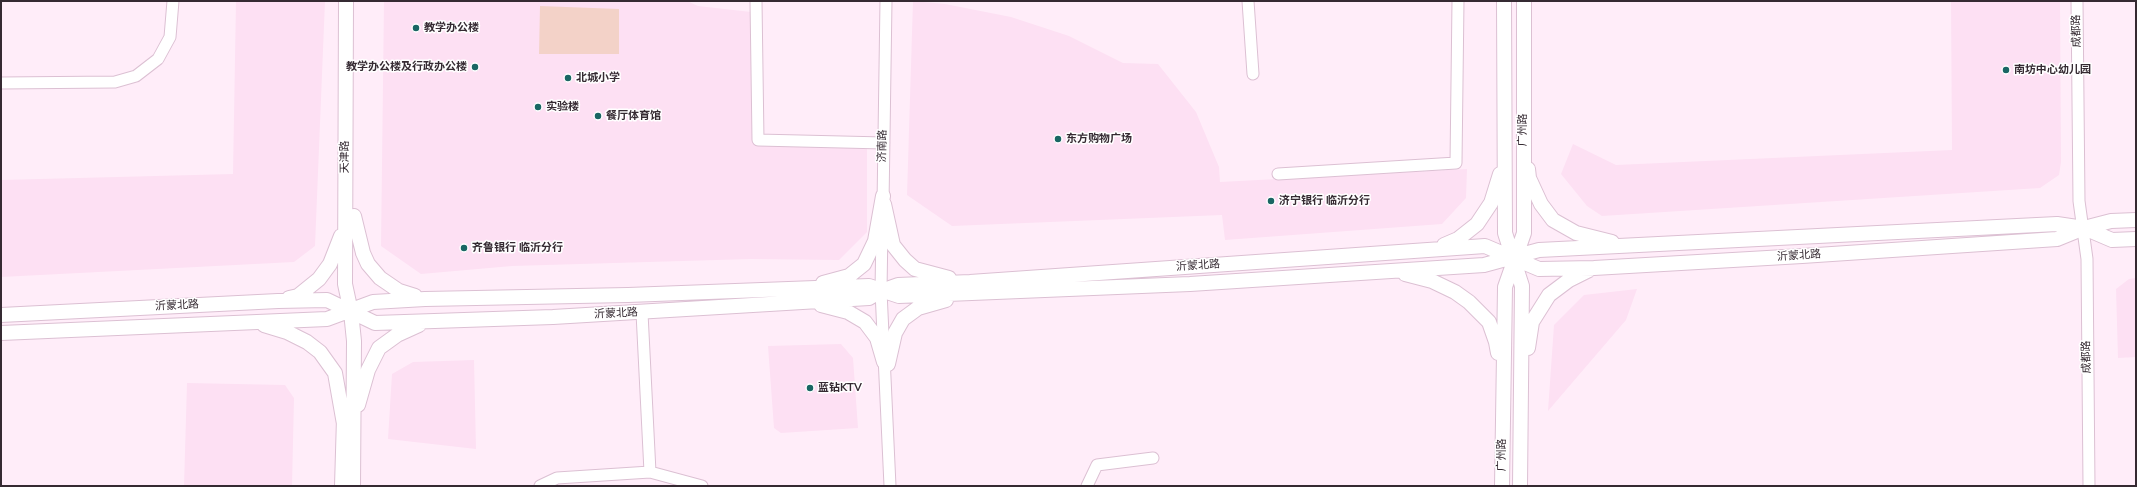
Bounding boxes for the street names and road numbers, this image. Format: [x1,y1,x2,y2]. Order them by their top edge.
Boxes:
street label: 成都路 [2070,14,2084,48]
street label: 广州路 [1516,114,1530,146]
street label: 济南路 [876,129,890,163]
street label: 天津路 [338,141,352,173]
street label: 沂蒙北路 [1777,248,1821,264]
street label: 沂蒙北路 [1176,258,1220,274]
street label: 沂蒙北路 [155,298,199,314]
street label: 沂蒙北路 [594,306,638,322]
street label: 成都路 [2080,340,2094,374]
street label: 广州路 [1495,439,1509,471]

